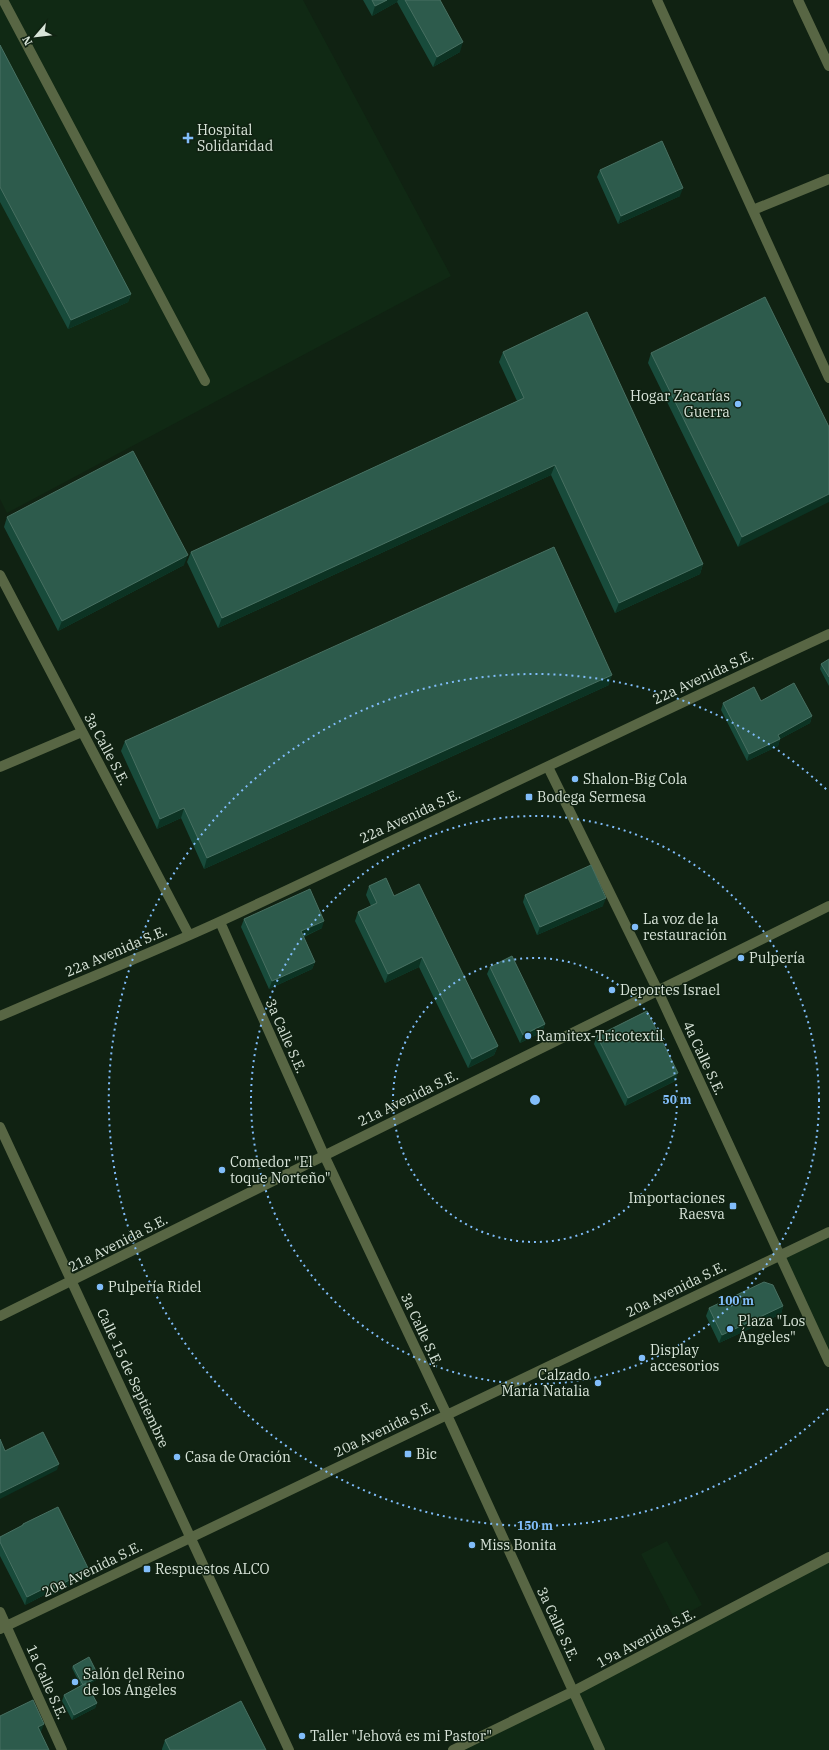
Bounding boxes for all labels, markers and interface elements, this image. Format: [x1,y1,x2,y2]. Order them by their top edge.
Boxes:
north arrow [16,16,56,56]
text: N [19,33,35,48]
place label: Hospital Solidaridad [197,121,274,155]
marker: Hospital Solidaridad [182,132,194,144]
place label: Hogar Zacarías Guerra [630,387,730,421]
marker: Hogar Zacarías Guerra [733,399,743,409]
street label: 22a Avenida S.E. [650,646,756,708]
street label: 3a Calle S.E. [80,710,134,788]
place label: Shalon-Big Cola [583,770,688,788]
marker: Shalon-Big Cola [570,774,580,784]
street label: 22a Avenida S.E. [357,785,463,847]
place label: Bodega Sermesa [537,788,647,806]
marker: Bodega Sermesa [524,792,534,802]
place label: La voz de la restauración [643,910,727,944]
street label: 22a Avenida S.E. [62,921,170,981]
marker: La voz de la restauración [630,922,640,932]
place label: Pulpería [749,949,805,967]
marker: Pulpería [736,953,746,963]
place label: Deportes Israel [620,981,720,999]
marker: Deportes Israel [607,985,617,995]
street label: 3a Calle S.E. [262,996,310,1076]
street label: 4a Calle S.E. [679,1018,729,1098]
place label: Ramitex-Tricotextil [536,1027,664,1045]
marker: Ramitex-Tricotextil [523,1031,533,1041]
street label: 21a Avenida S.E. [355,1066,461,1130]
text: 50 m [663,1092,692,1107]
centre of rings [528,1093,542,1107]
place label: Comedor "El toque Norteño" [230,1153,331,1187]
marker: Comedor "El toque Norteño" [217,1165,227,1175]
place label: Importaciones Raesva [628,1189,725,1223]
marker: Importaciones Raesva [728,1201,738,1211]
street label: 21a Avenida S.E. [65,1210,171,1276]
street label: 20a Avenida S.E. [623,1257,729,1321]
place label: Pulpería Ridel [108,1278,201,1296]
marker: Pulpería Ridel [95,1282,105,1292]
street label: 3a Calle S.E. [397,1290,447,1370]
text: 100 m [718,1293,754,1308]
street label: Calle 15 de Septiembre [93,1305,173,1451]
place label: Plaza "Los Ángeles" [738,1312,806,1346]
marker: Plaza "Los Ángeles" [725,1324,735,1334]
place label: Display accesorios [650,1341,720,1375]
marker: Display accesorios [637,1353,647,1363]
place label: Calzado María Natalia [501,1366,590,1400]
marker: Calzado María Natalia [593,1378,603,1388]
street label: 20a Avenida S.E. [331,1397,437,1461]
place label: Bic [416,1445,437,1463]
place label: Casa de Oración [185,1448,291,1466]
marker: Bic [403,1449,413,1459]
marker: Casa de Oración [172,1452,182,1462]
text: 150 m [517,1518,553,1533]
place label: Miss Bonita [480,1536,557,1554]
street label: 20a Avenida S.E. [39,1537,145,1601]
marker: Miss Bonita [467,1540,477,1550]
place label: Respuestos ALCO [155,1560,270,1578]
marker: Respuestos ALCO [142,1564,152,1574]
street label: 3a Calle S.E. [533,1584,583,1664]
street label: 19a Avenida S.E. [594,1604,698,1672]
street label: 1a Calle S.E. [23,1642,71,1722]
place label: Salón del Reino de los Ángeles [83,1665,185,1699]
marker: Salón del Reino de los Ángeles [70,1677,80,1687]
place label: Taller "Jehová es mi Pastor" [310,1727,492,1745]
marker: Taller "Jehová es mi Pastor" [297,1731,307,1741]

